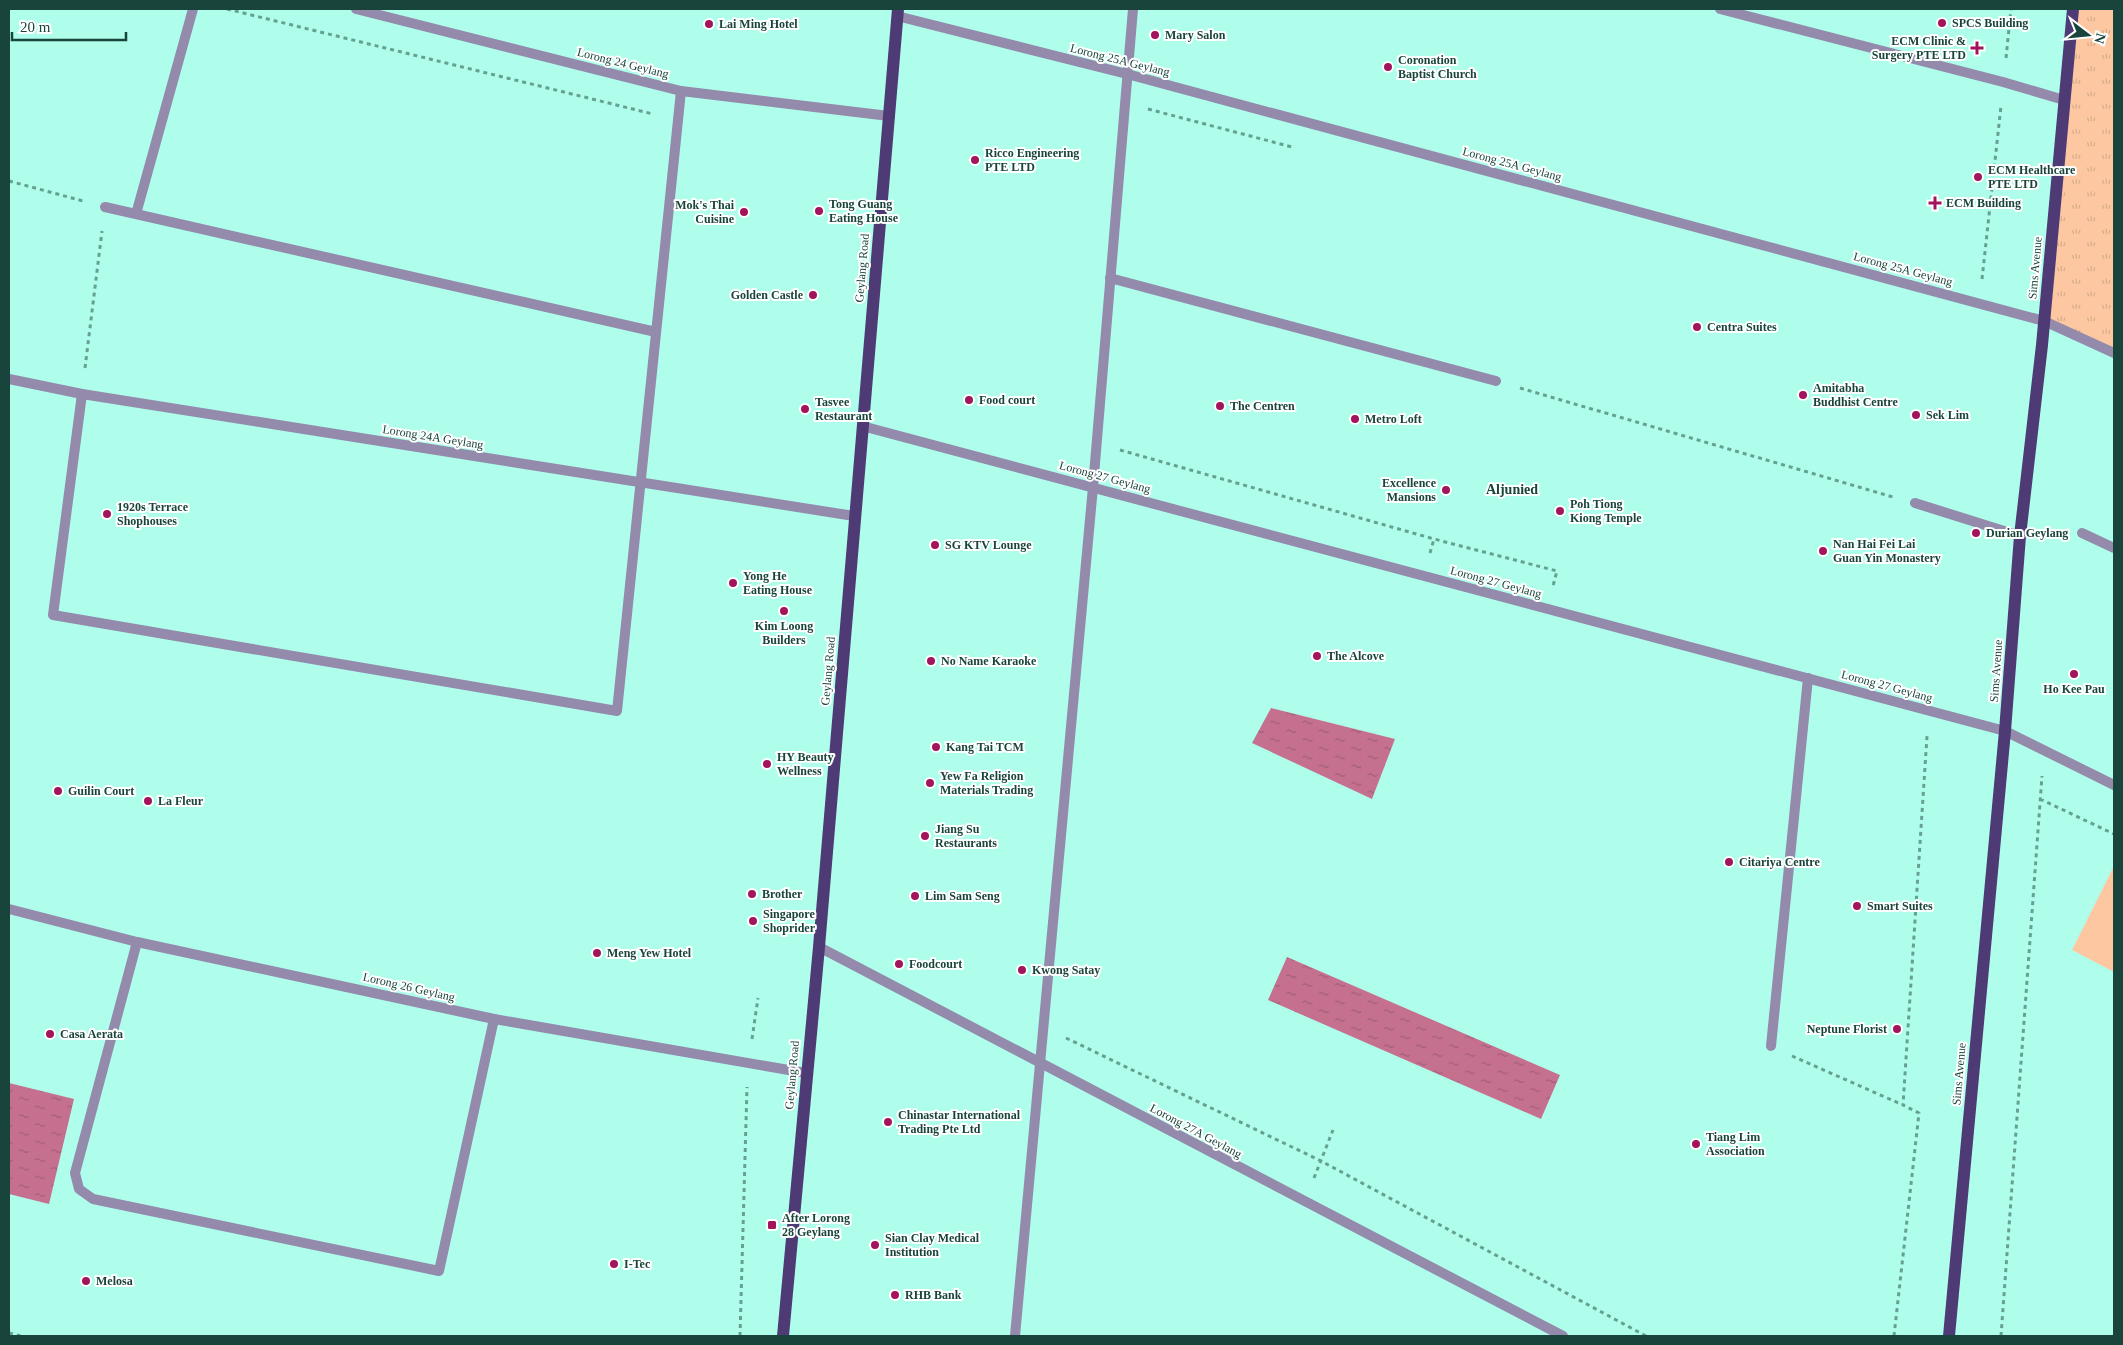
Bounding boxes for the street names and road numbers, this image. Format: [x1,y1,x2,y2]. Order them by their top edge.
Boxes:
street label: Lorong 25A Geylang [1069,41,1171,79]
street label: Lorong 24 Geylang [576,45,670,81]
street label: Lorong 25A Geylang [1461,144,1563,184]
street label: Geylang Road [852,233,872,303]
street label: Sims Avenue [2025,236,2045,300]
street label: Lorong 25A Geylang [1852,249,1954,289]
street label: Lorong 24A Geylang [382,422,484,452]
street label: Lorong 27 Geylang [1058,458,1152,496]
street label: Lorong 27 Geylang [1449,563,1543,601]
street label: Geylang Road [818,636,838,706]
street label: Sims Avenue [1987,639,2005,703]
street label: Lorong 27 Geylang [1840,667,1934,705]
street label: Lorong 26 Geylang [362,970,456,1004]
street label: Geylang Road [782,1040,802,1110]
street label: Sims Avenue [1949,1042,1969,1106]
street label: Lorong 27A Geylang [1148,1101,1244,1161]

